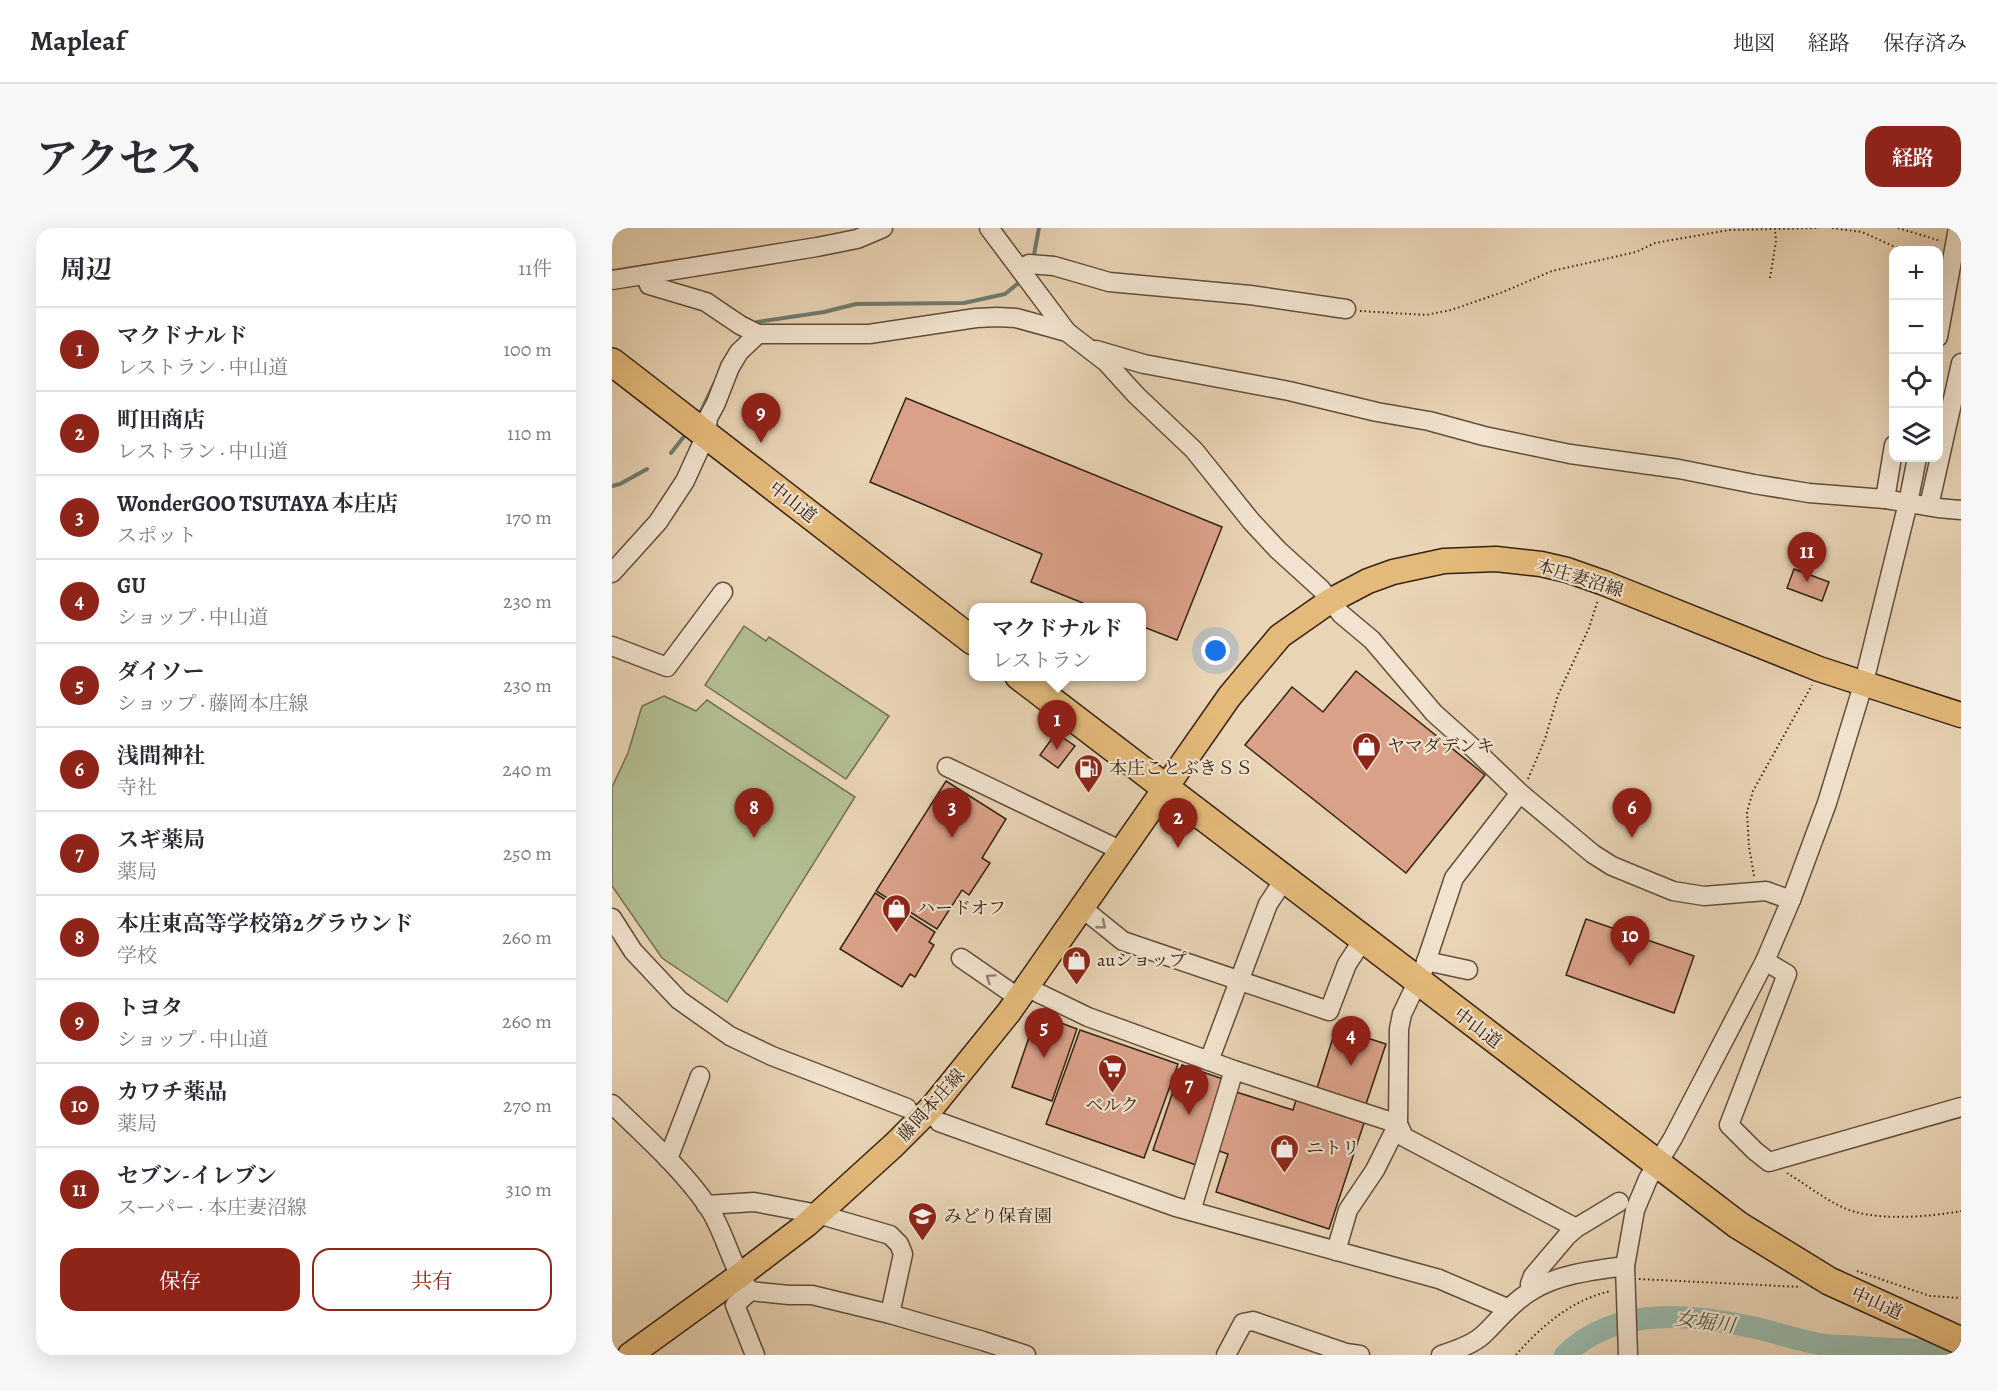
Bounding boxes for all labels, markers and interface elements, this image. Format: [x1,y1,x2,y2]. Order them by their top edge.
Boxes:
text: Mapleaf [30,22,125,60]
text: 地図 [1733,29,1775,57]
text: 経路 [1808,29,1850,57]
text: 保存済み [1883,29,1967,57]
button: 経路 [1865,126,1961,187]
text: アクセス [36,130,203,187]
map controls [1889,246,1943,462]
button: + [1889,246,1943,300]
text: 周辺 [60,252,112,287]
text: 11件 [518,255,552,282]
button: − [1889,300,1943,354]
text: マクドナルド [117,321,248,351]
text: 1 [76,336,83,363]
text: 100 m [503,336,552,363]
text: レストラン · 中山道 [117,354,288,381]
button: locate [1889,354,1943,408]
pin: 9 [742,394,780,443]
text: 町田商店 [117,405,205,435]
button: layers [1889,408,1943,462]
text: 2 [75,420,84,447]
text: 110 m [507,420,552,447]
text: レストラン · 中山道 [117,438,288,465]
street label: 中山道 [764,476,822,528]
text: WonderGOO TSUTAYA 本庄店 [117,489,398,519]
text: 3 [75,504,84,531]
text: 170 m [506,504,552,531]
text: スポット [117,522,197,549]
pin: 11 [1788,532,1826,582]
street label: 本庄妻沼線 [1533,553,1627,603]
text: GU [117,571,146,601]
text: 4 [75,588,84,615]
text: 230 m [503,588,552,615]
popup [969,603,1146,681]
text: ショップ · 中山道 [117,604,268,631]
text: マクドナルド [992,614,1123,644]
your location [1201,636,1230,665]
text: レストラン [992,647,1091,674]
text: ダイソー [117,657,205,687]
text: 5 [75,672,84,699]
text: 230 m [503,672,552,699]
text: ショップ · 藤岡本庄線 [117,690,308,717]
pin: 1 [1038,700,1076,750]
shop icon: ヤマダデンキ [1350,730,1382,772]
place label: ヤマダデンキ [1387,734,1495,758]
text: 浅間神社 [117,741,205,771]
fuel station icon: 本庄ことぶきＳＳ [1072,752,1104,794]
text: 6 [75,756,84,783]
text: 240 m [502,756,552,783]
place label: 本庄ことぶきＳＳ [1109,756,1253,780]
text: 寺社 [117,774,157,801]
pin: 8 [734,788,774,838]
pin: 3 [932,788,972,838]
pin: 6 [1612,788,1652,838]
pin: 2 [1158,798,1198,848]
text: スギ薬局 [117,825,205,855]
text: 7 [75,840,84,867]
text: 250 m [503,840,552,867]
text: 薬局 [117,858,157,885]
shop icon: ハードオフ [880,892,912,934]
place label: ハードオフ [917,896,1006,920]
text: 本庄東高等学校第2グラウンド [117,909,414,939]
pin: 10 [1610,916,1650,966]
one-way arrow [1095,917,1106,928]
text: 8 [75,924,84,951]
text: 260 m [502,924,552,951]
text: 学校 [117,942,157,969]
shop icon: auショップ [1060,944,1092,986]
place label: auショップ [1097,948,1187,972]
one-way arrow [986,974,997,985]
text: トヨタ [117,993,183,1023]
street label: 中山道 [1449,1002,1507,1054]
text: 9 [75,1008,84,1035]
text: 260 m [502,1008,552,1035]
pin: 5 [1024,1008,1064,1058]
pin: 4 [1332,1016,1370,1066]
text: ショップ · 中山道 [117,1026,268,1053]
supermarket icon: ベルク [1096,1052,1128,1094]
street label: 藤岡本庄線 [892,1064,970,1146]
pin: 7 [1170,1066,1208,1115]
text: カワチ薬品 [117,1077,227,1107]
text: 10 [71,1092,88,1119]
text: 270 m [503,1092,552,1119]
place label: ベルク [1085,1093,1139,1117]
text: 薬局 [117,1110,157,1137]
shop icon: ニトリ [1269,1132,1301,1174]
place label: ニトリ [1306,1136,1360,1160]
text: セブン-イレブン [117,1161,277,1191]
text: 11 [72,1176,87,1203]
text: 310 m [506,1176,552,1203]
text: スーパー · 本庄妻沼線 [117,1194,307,1221]
school or university icon: みどり保育園 [907,1200,939,1242]
place label: みどり保育園 [944,1204,1052,1228]
button: 保存 [60,1248,300,1311]
button: 共有 [312,1248,552,1311]
street label: 中山道 [1847,1281,1907,1325]
water label: 女堀川 [1673,1304,1739,1340]

